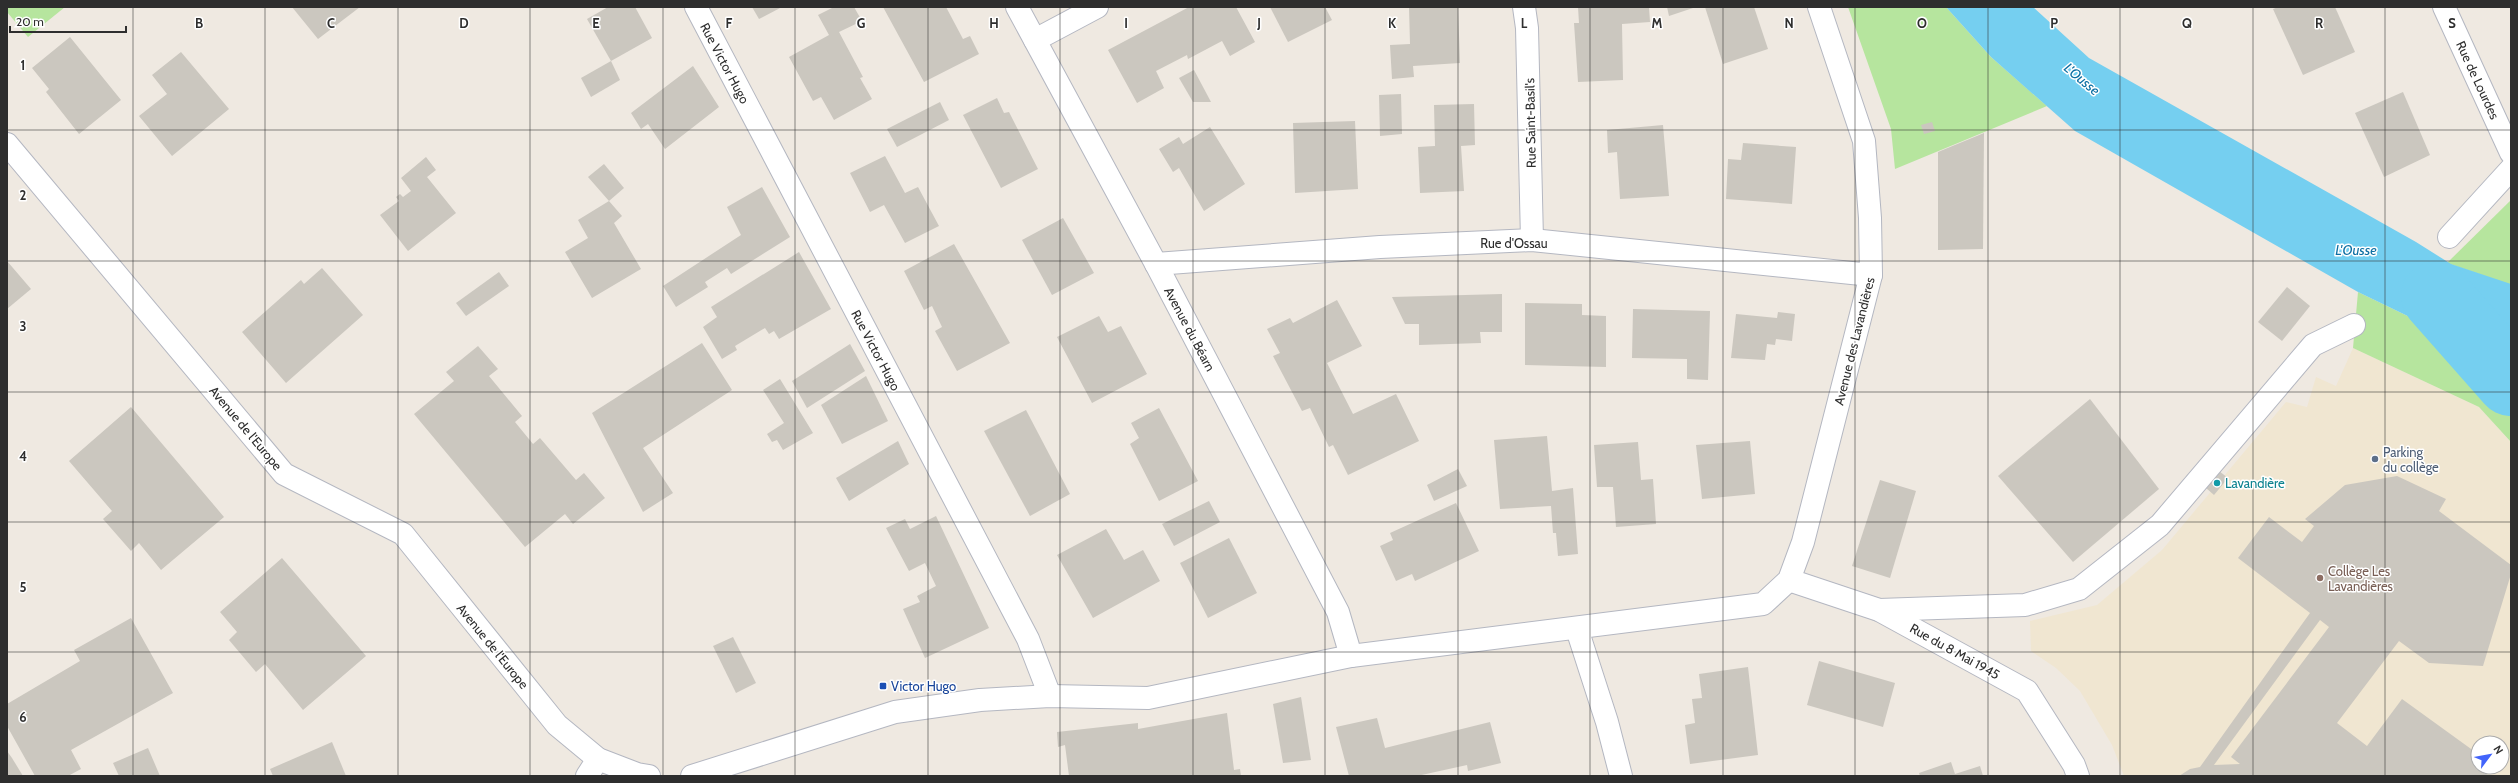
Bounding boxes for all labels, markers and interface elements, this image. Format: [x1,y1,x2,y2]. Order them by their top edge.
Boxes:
scale bar [10,8,126,34]
text: 20 m [16,14,44,29]
text: B [195,15,203,31]
text: C [327,15,335,31]
text: D [459,15,469,31]
text: E [592,15,600,31]
text: F [726,15,733,31]
text: G [857,15,866,31]
text: H [989,15,999,31]
text: I [1124,15,1128,31]
text: J [1256,15,1261,31]
text: K [1388,15,1397,31]
text: L [1521,15,1528,31]
text: M [1652,15,1663,31]
text: N [1784,15,1794,31]
text: O [1917,15,1927,31]
text: P [2050,15,2058,31]
text: Q [2182,15,2192,31]
text: R [2315,15,2323,31]
text: S [2448,15,2456,31]
street label: Rue Victor Hugo [697,20,753,106]
street label: Rue de Lourdes [2453,38,2503,122]
text: 1 [21,57,25,73]
water label: L'Ousse [2060,59,2104,100]
street label: Rue Saint-Basil's [1521,77,1539,168]
text: 2 [20,187,27,203]
street label: Rue d'Ossau [1480,235,1548,251]
water label: L'Ousse [2335,241,2377,259]
street label: Avenue des Lavandières [1830,275,1878,407]
street label: Avenue du Béarn [1161,284,1219,374]
street label: Rue Victor Hugo [848,307,904,393]
text: 3 [19,318,27,334]
street label: Avenue de l'Europe [206,383,286,474]
place label: Parking du collège [2383,444,2439,475]
text: 4 [19,448,27,464]
marker: Parking du collège [2370,454,2380,464]
place label: Lavandière [2225,475,2285,491]
marker: Lavandière [2212,478,2222,488]
place label: Collège Les Lavandières [2328,563,2394,594]
marker: Collège Les Lavandières [2315,573,2325,583]
text: 5 [20,579,27,595]
street label: Avenue de l'Europe [454,600,532,692]
street label: Rue du 8 Mai 1945 [1907,620,2003,682]
place label: Victor Hugo [891,678,956,694]
marker: Victor Hugo [878,681,888,691]
text: 6 [19,709,27,725]
north arrow [2470,735,2510,775]
text: N [2490,743,2506,757]

